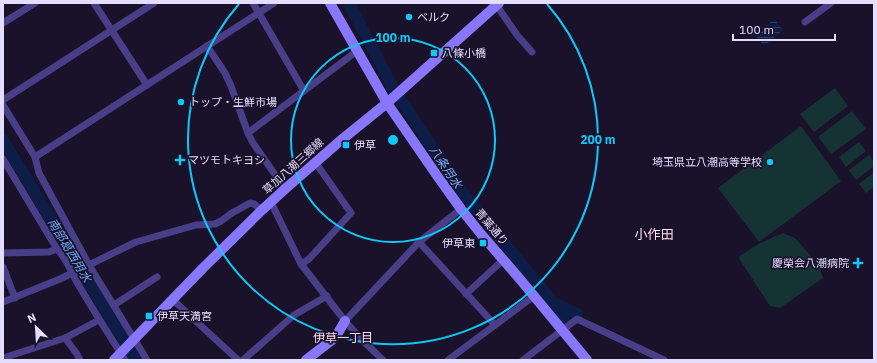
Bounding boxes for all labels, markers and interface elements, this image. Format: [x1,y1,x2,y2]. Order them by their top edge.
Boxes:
place label: ベルク [417,10,450,24]
marker: ベルク [404,12,414,22]
scale bar [733,16,835,42]
text: 100 m [739,22,774,37]
text: 100 m [375,30,411,45]
place label: 八條小橋 [442,46,486,60]
marker: 八條小橋 [429,48,439,58]
place label: トップ・生鮮市場 [189,95,277,109]
marker: トップ・生鮮市場 [176,97,186,107]
text: 200 m [580,132,616,147]
centre of rings [386,133,400,147]
street label: 草加八潮三郷線 [260,135,326,197]
place label: 伊草 [354,138,376,152]
marker: 伊草 [341,140,351,150]
water label: 八条用水 [426,143,467,193]
place label: マツモトキヨシ [188,153,265,167]
marker: マツモトキヨシ [175,155,185,165]
place label: 埼玉県立八潮高等学校 [652,155,762,169]
marker: 埼玉県立八潮高等学校 [765,157,775,167]
street label: 青葉通り [472,206,512,248]
water label: 南部葛西用水 [45,215,96,286]
district label: 小作田 [634,226,674,243]
place label: 伊草東 [442,236,475,250]
marker: 伊草東 [478,238,488,248]
place label: 慶榮会八潮病院 [772,256,849,270]
marker: 慶榮会八潮病院 [852,257,864,269]
north arrow [16,307,56,347]
place label: 伊草天満宮 [157,309,212,323]
text: N [25,310,38,326]
marker: 伊草天満宮 [144,311,154,321]
district label: 伊草一丁目 [313,330,373,345]

